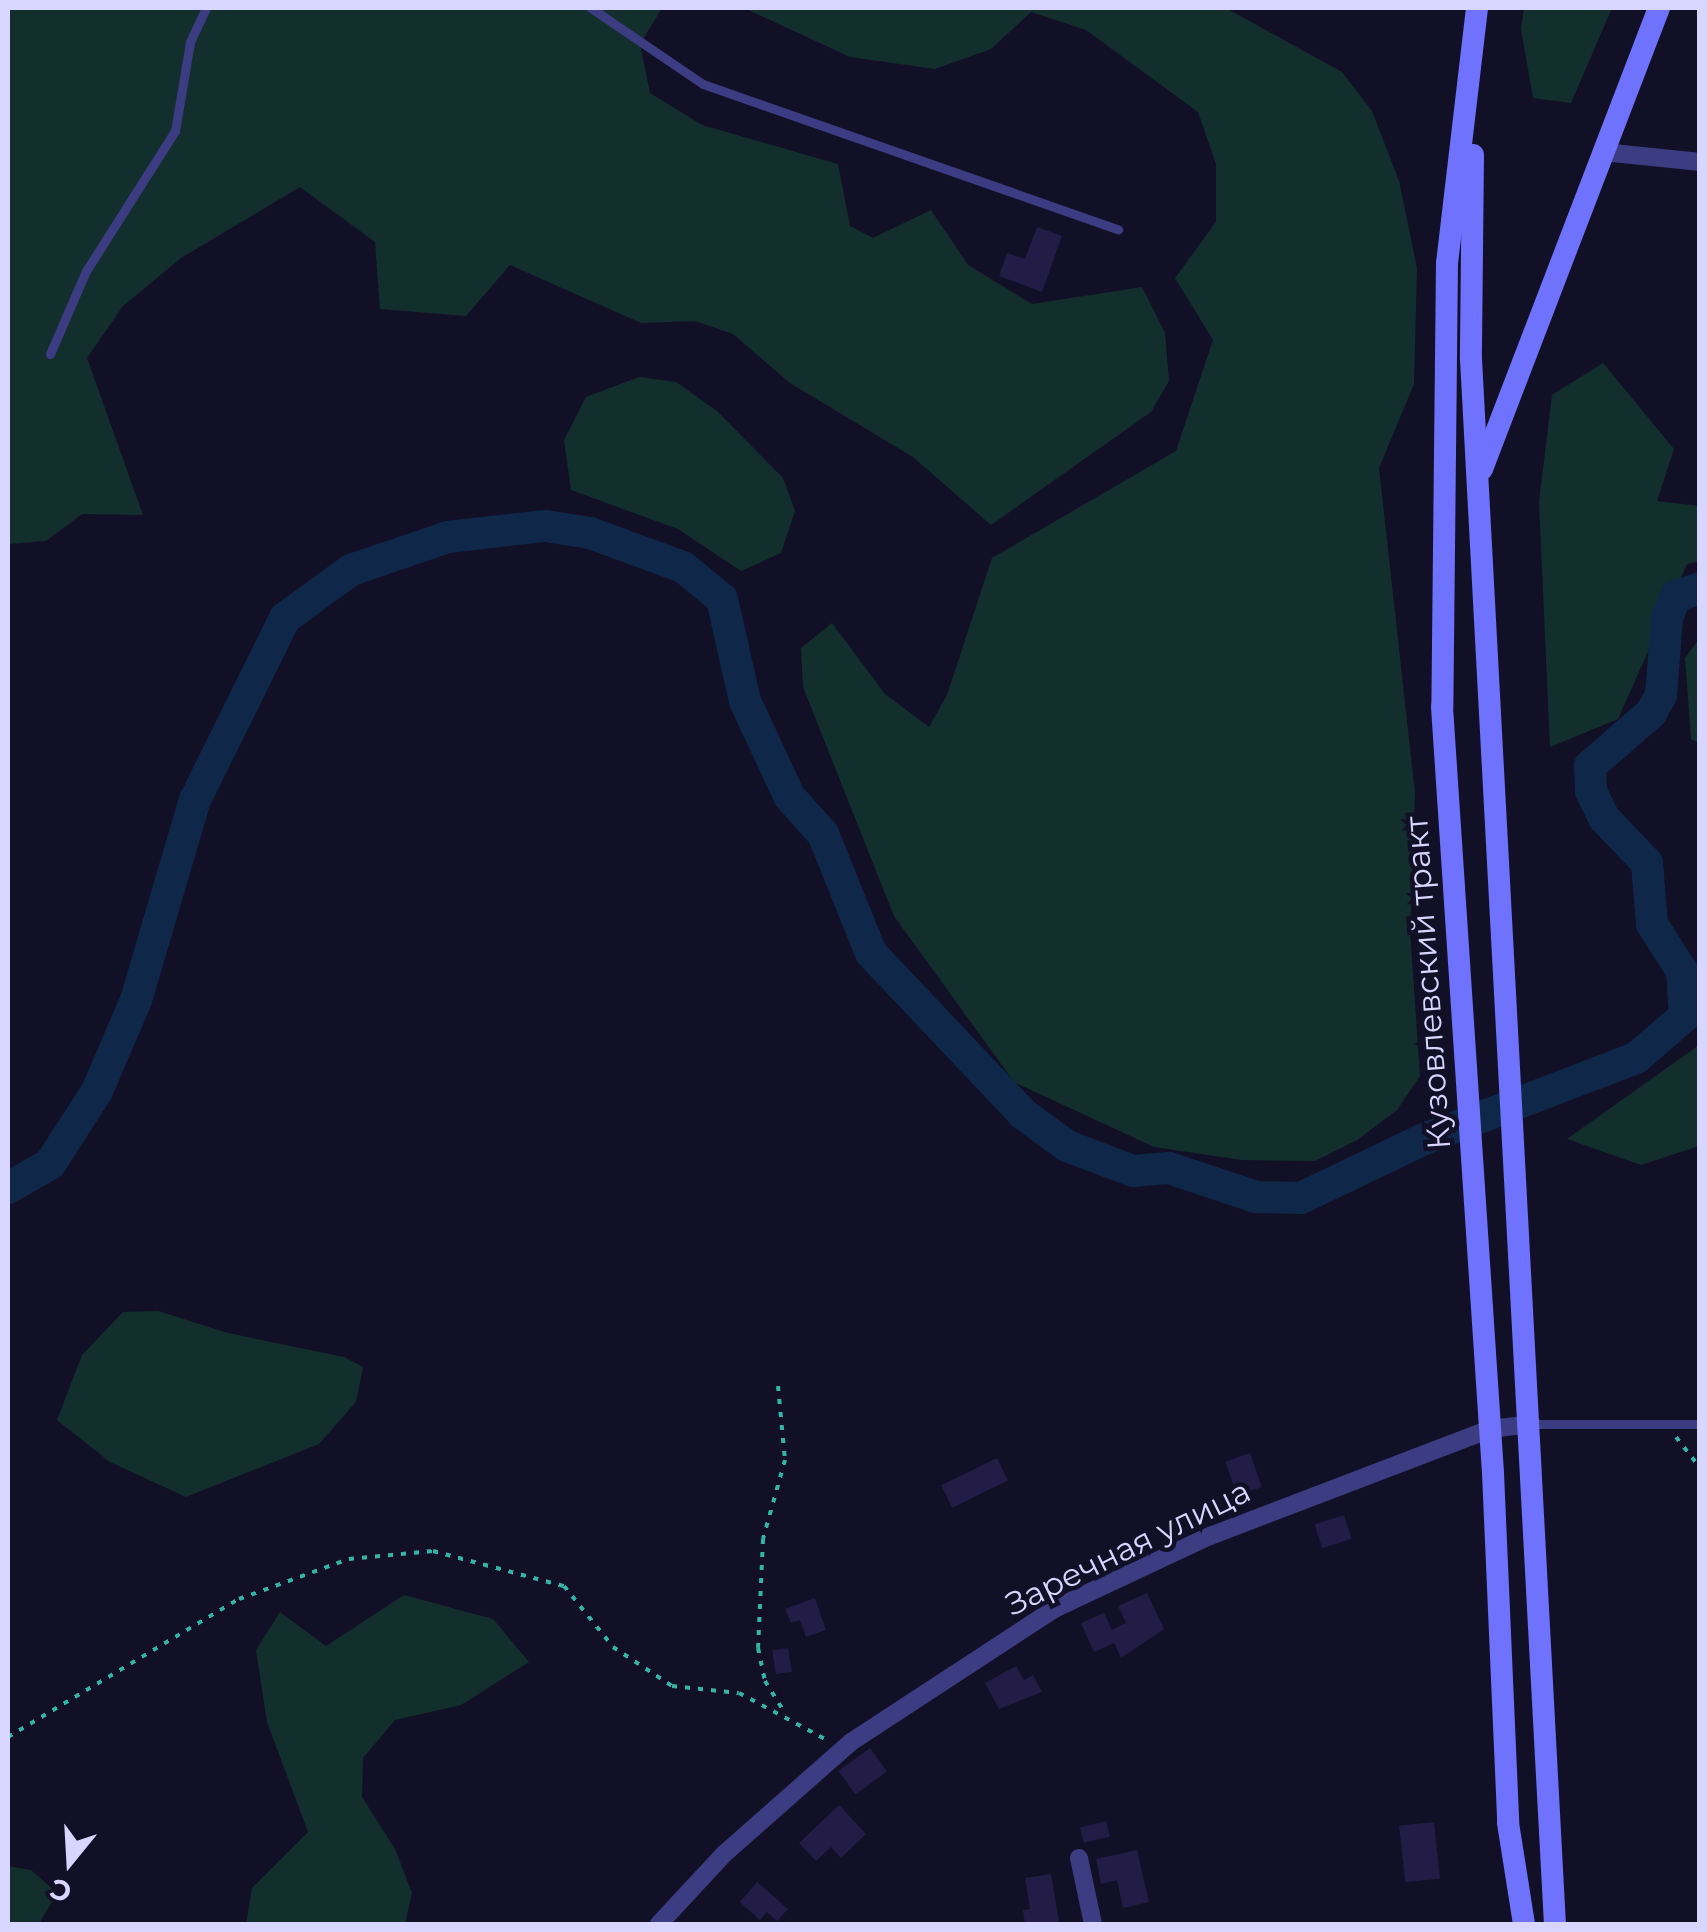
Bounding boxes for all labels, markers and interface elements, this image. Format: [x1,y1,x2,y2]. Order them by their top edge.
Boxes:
street label: Кузовлевский тракт [1397,815,1459,1151]
street label: Заречная улица [999,1472,1257,1624]
north arrow [20,1812,120,1912]
text: С [46,1871,76,1910]

